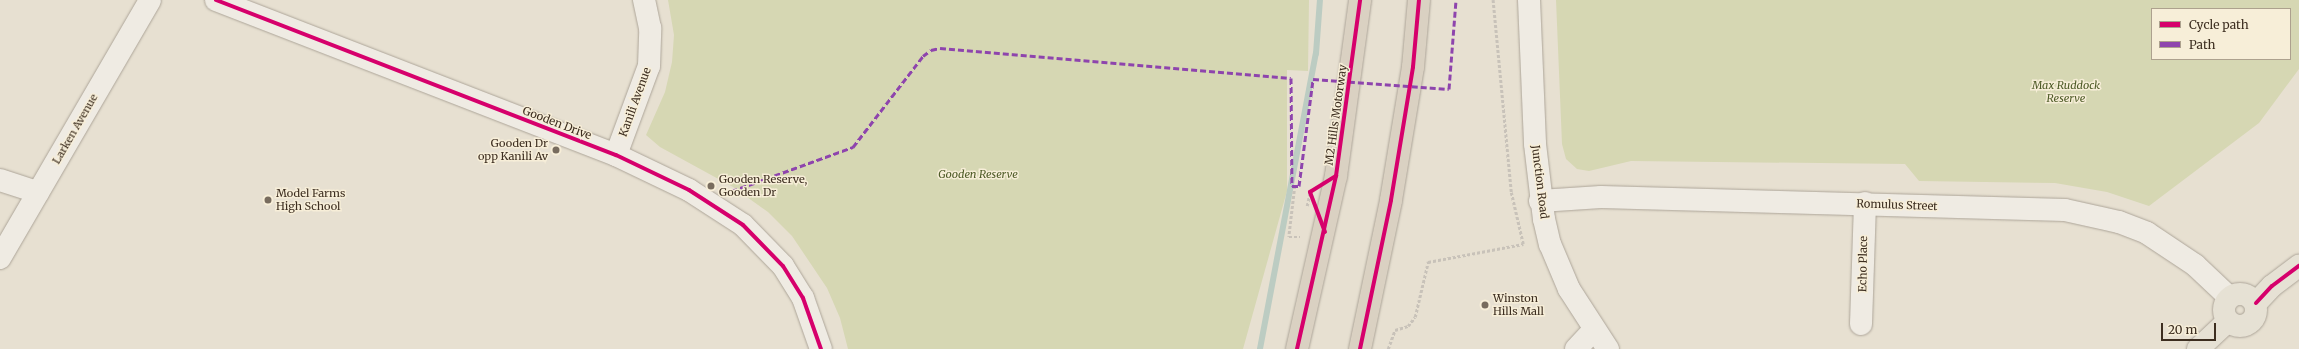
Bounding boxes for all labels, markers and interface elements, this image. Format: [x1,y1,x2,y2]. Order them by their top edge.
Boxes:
legend [2151,8,2291,60]
text: Cycle path [2189,17,2249,32]
text: Path [2189,37,2215,52]
street label: M2 Hills Motorway [1322,64,1350,166]
street label: Kanili Avenue [616,66,654,138]
park label: Max Ruddock Reserve [2032,79,2100,105]
street label: Larken Avenue [50,92,100,166]
street label: Gooden Drive [521,104,593,142]
place label: Gooden Dr opp Kanili Av [478,137,548,163]
street label: Junction Road [1529,144,1551,220]
marker: Gooden Dr opp Kanili Av [551,145,561,155]
park label: Gooden Reserve [938,167,1018,181]
place label: Gooden Reserve, Gooden Dr [719,173,807,199]
marker: Gooden Reserve, Gooden Dr [706,181,716,191]
place label: Model Farms High School [276,187,345,213]
marker: Model Farms High School [263,195,273,205]
street label: Romulus Street [1856,197,1938,213]
street label: Echo Place [1856,236,1870,292]
place label: Winston Hills Mall [1493,292,1544,318]
marker: Winston Hills Mall [1480,300,1490,310]
scale bar [2163,315,2218,341]
text: 20 m [2168,322,2197,337]

